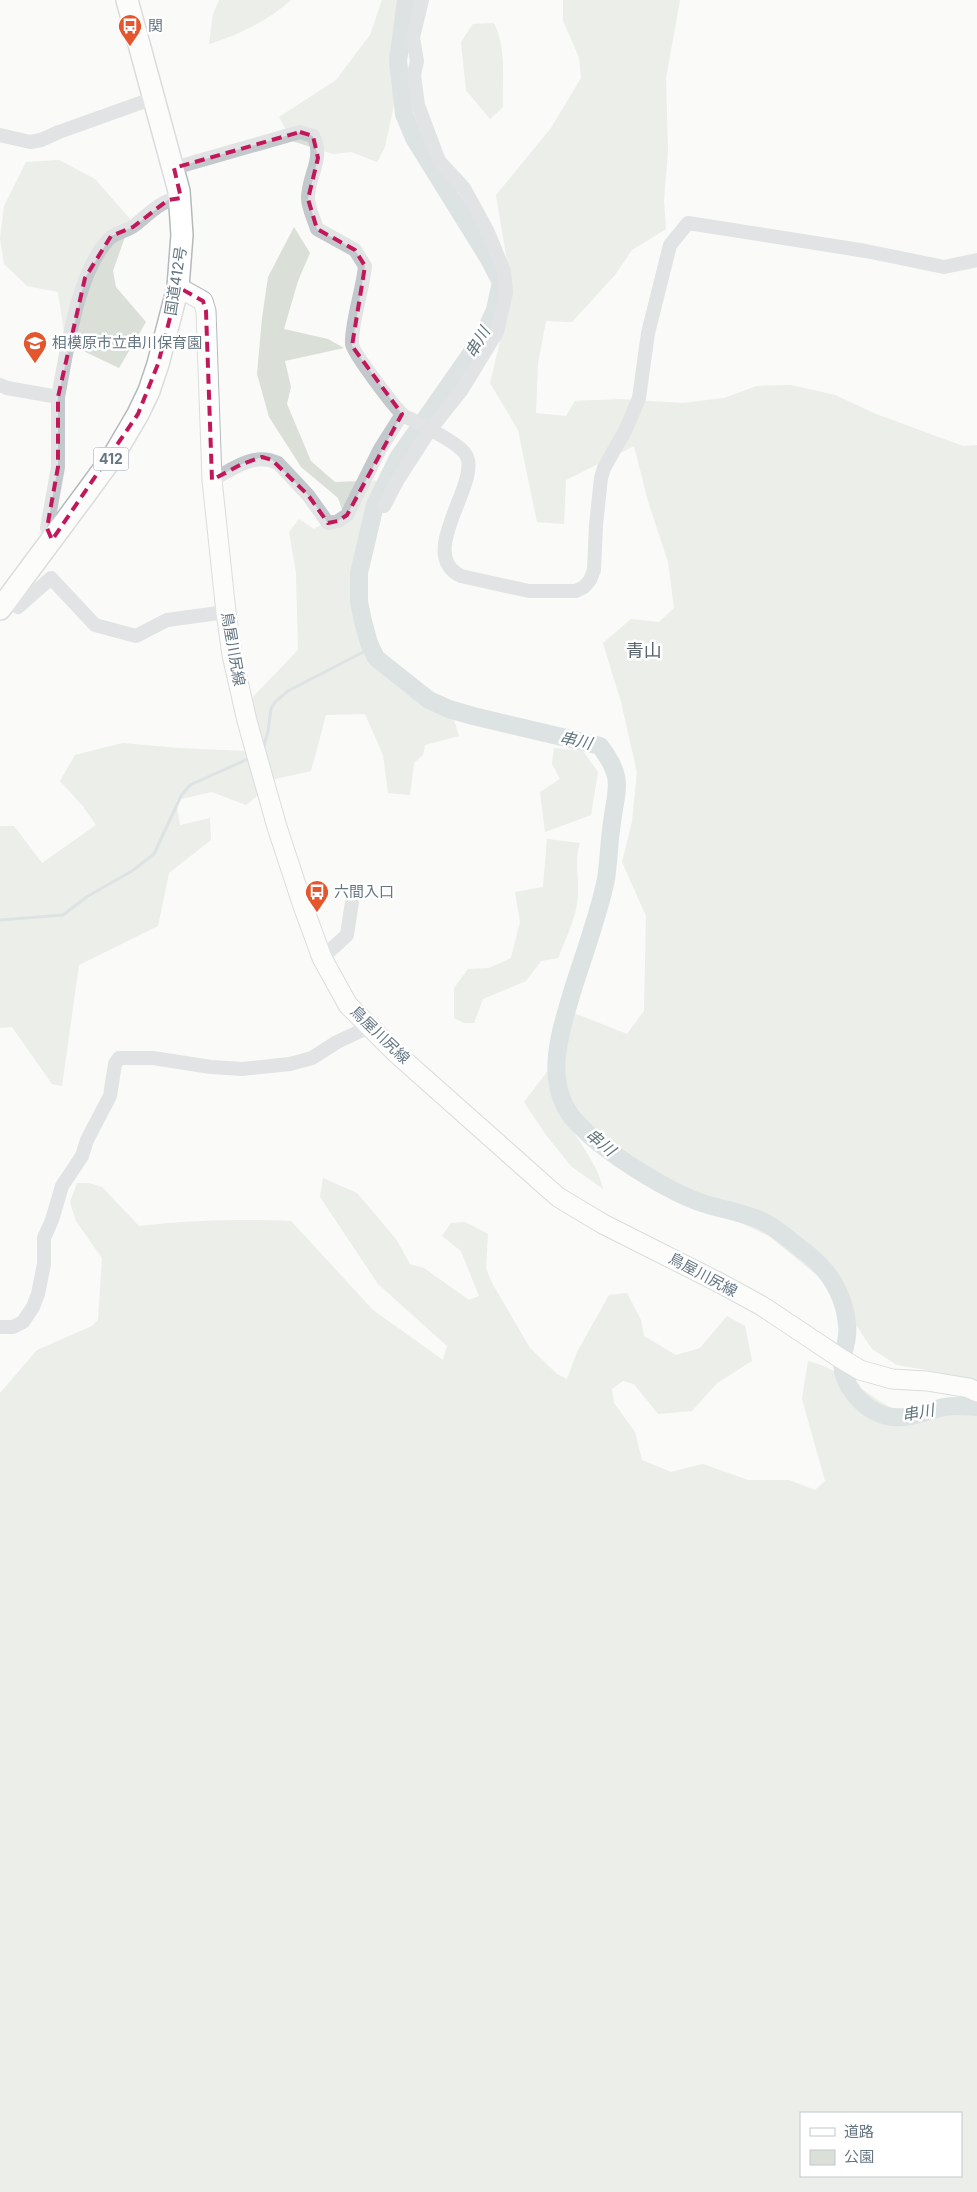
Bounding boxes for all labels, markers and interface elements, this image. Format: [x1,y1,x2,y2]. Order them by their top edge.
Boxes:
bus stop icon: 関 [117,13,143,47]
place label: 関 [148,16,163,35]
street label: 国道412号 [161,245,190,317]
water label: 串川 [460,321,495,361]
school or university icon: 相模原市立串川保育園 [22,330,48,364]
place label: 相模原市立串川保育園 [52,333,202,352]
road number: 412 [94,448,128,470]
street label: 鳥屋川尻線 [218,610,249,688]
district label: 青山 [626,640,662,661]
water label: 串川 [558,727,596,754]
bus stop icon: 六間入口 [304,879,330,913]
place label: 六間入口 [334,882,394,901]
street label: 鳥屋川尻線 [347,1002,414,1068]
water label: 串川 [582,1124,621,1161]
street label: 鳥屋川尻線 [666,1249,741,1301]
water label: 串川 [900,1399,937,1425]
legend [800,2112,962,2177]
text: 道路 [844,2122,874,2141]
text: 公園 [844,2147,874,2166]

